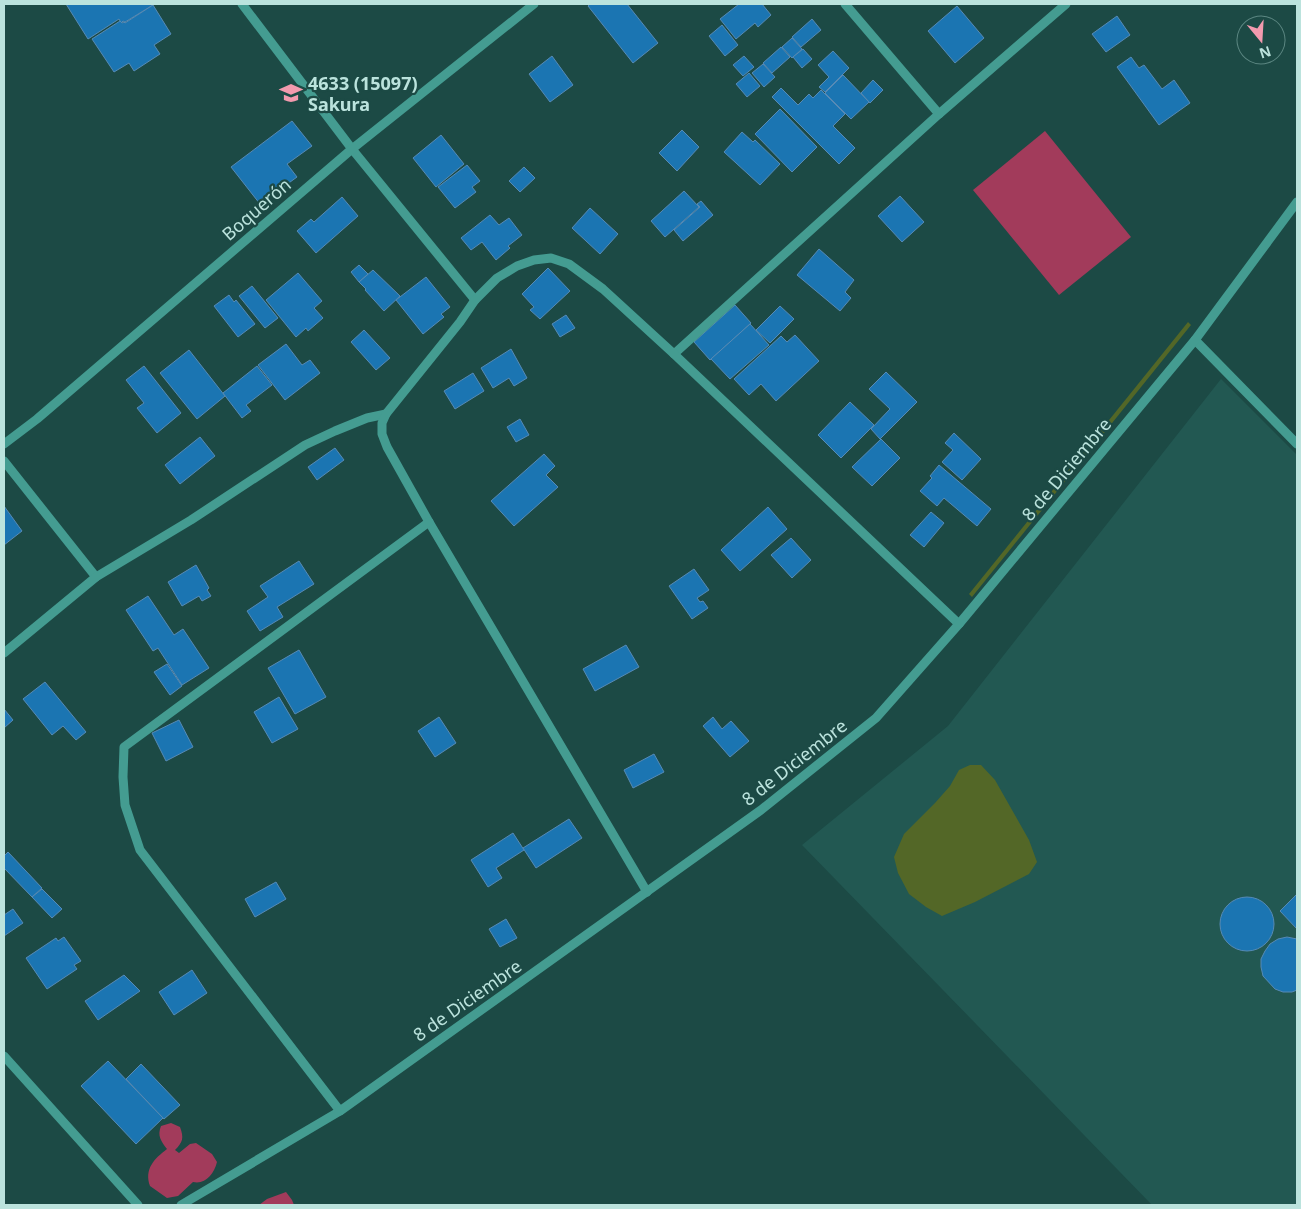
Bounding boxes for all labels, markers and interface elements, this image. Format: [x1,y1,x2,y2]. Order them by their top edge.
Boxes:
north arrow [1236,15,1286,65]
text: N [1257,42,1274,64]
place label: 4633 (15097) Sakura [308,71,418,116]
school or university icon: 4633 (15097) Sakura [278,80,304,106]
street label: Boquerón [216,172,296,246]
street label: 8 de Diciembre [1016,413,1116,525]
street label: 8 de Diciembre [736,713,852,811]
street label: 8 de Diciembre [408,954,526,1046]

